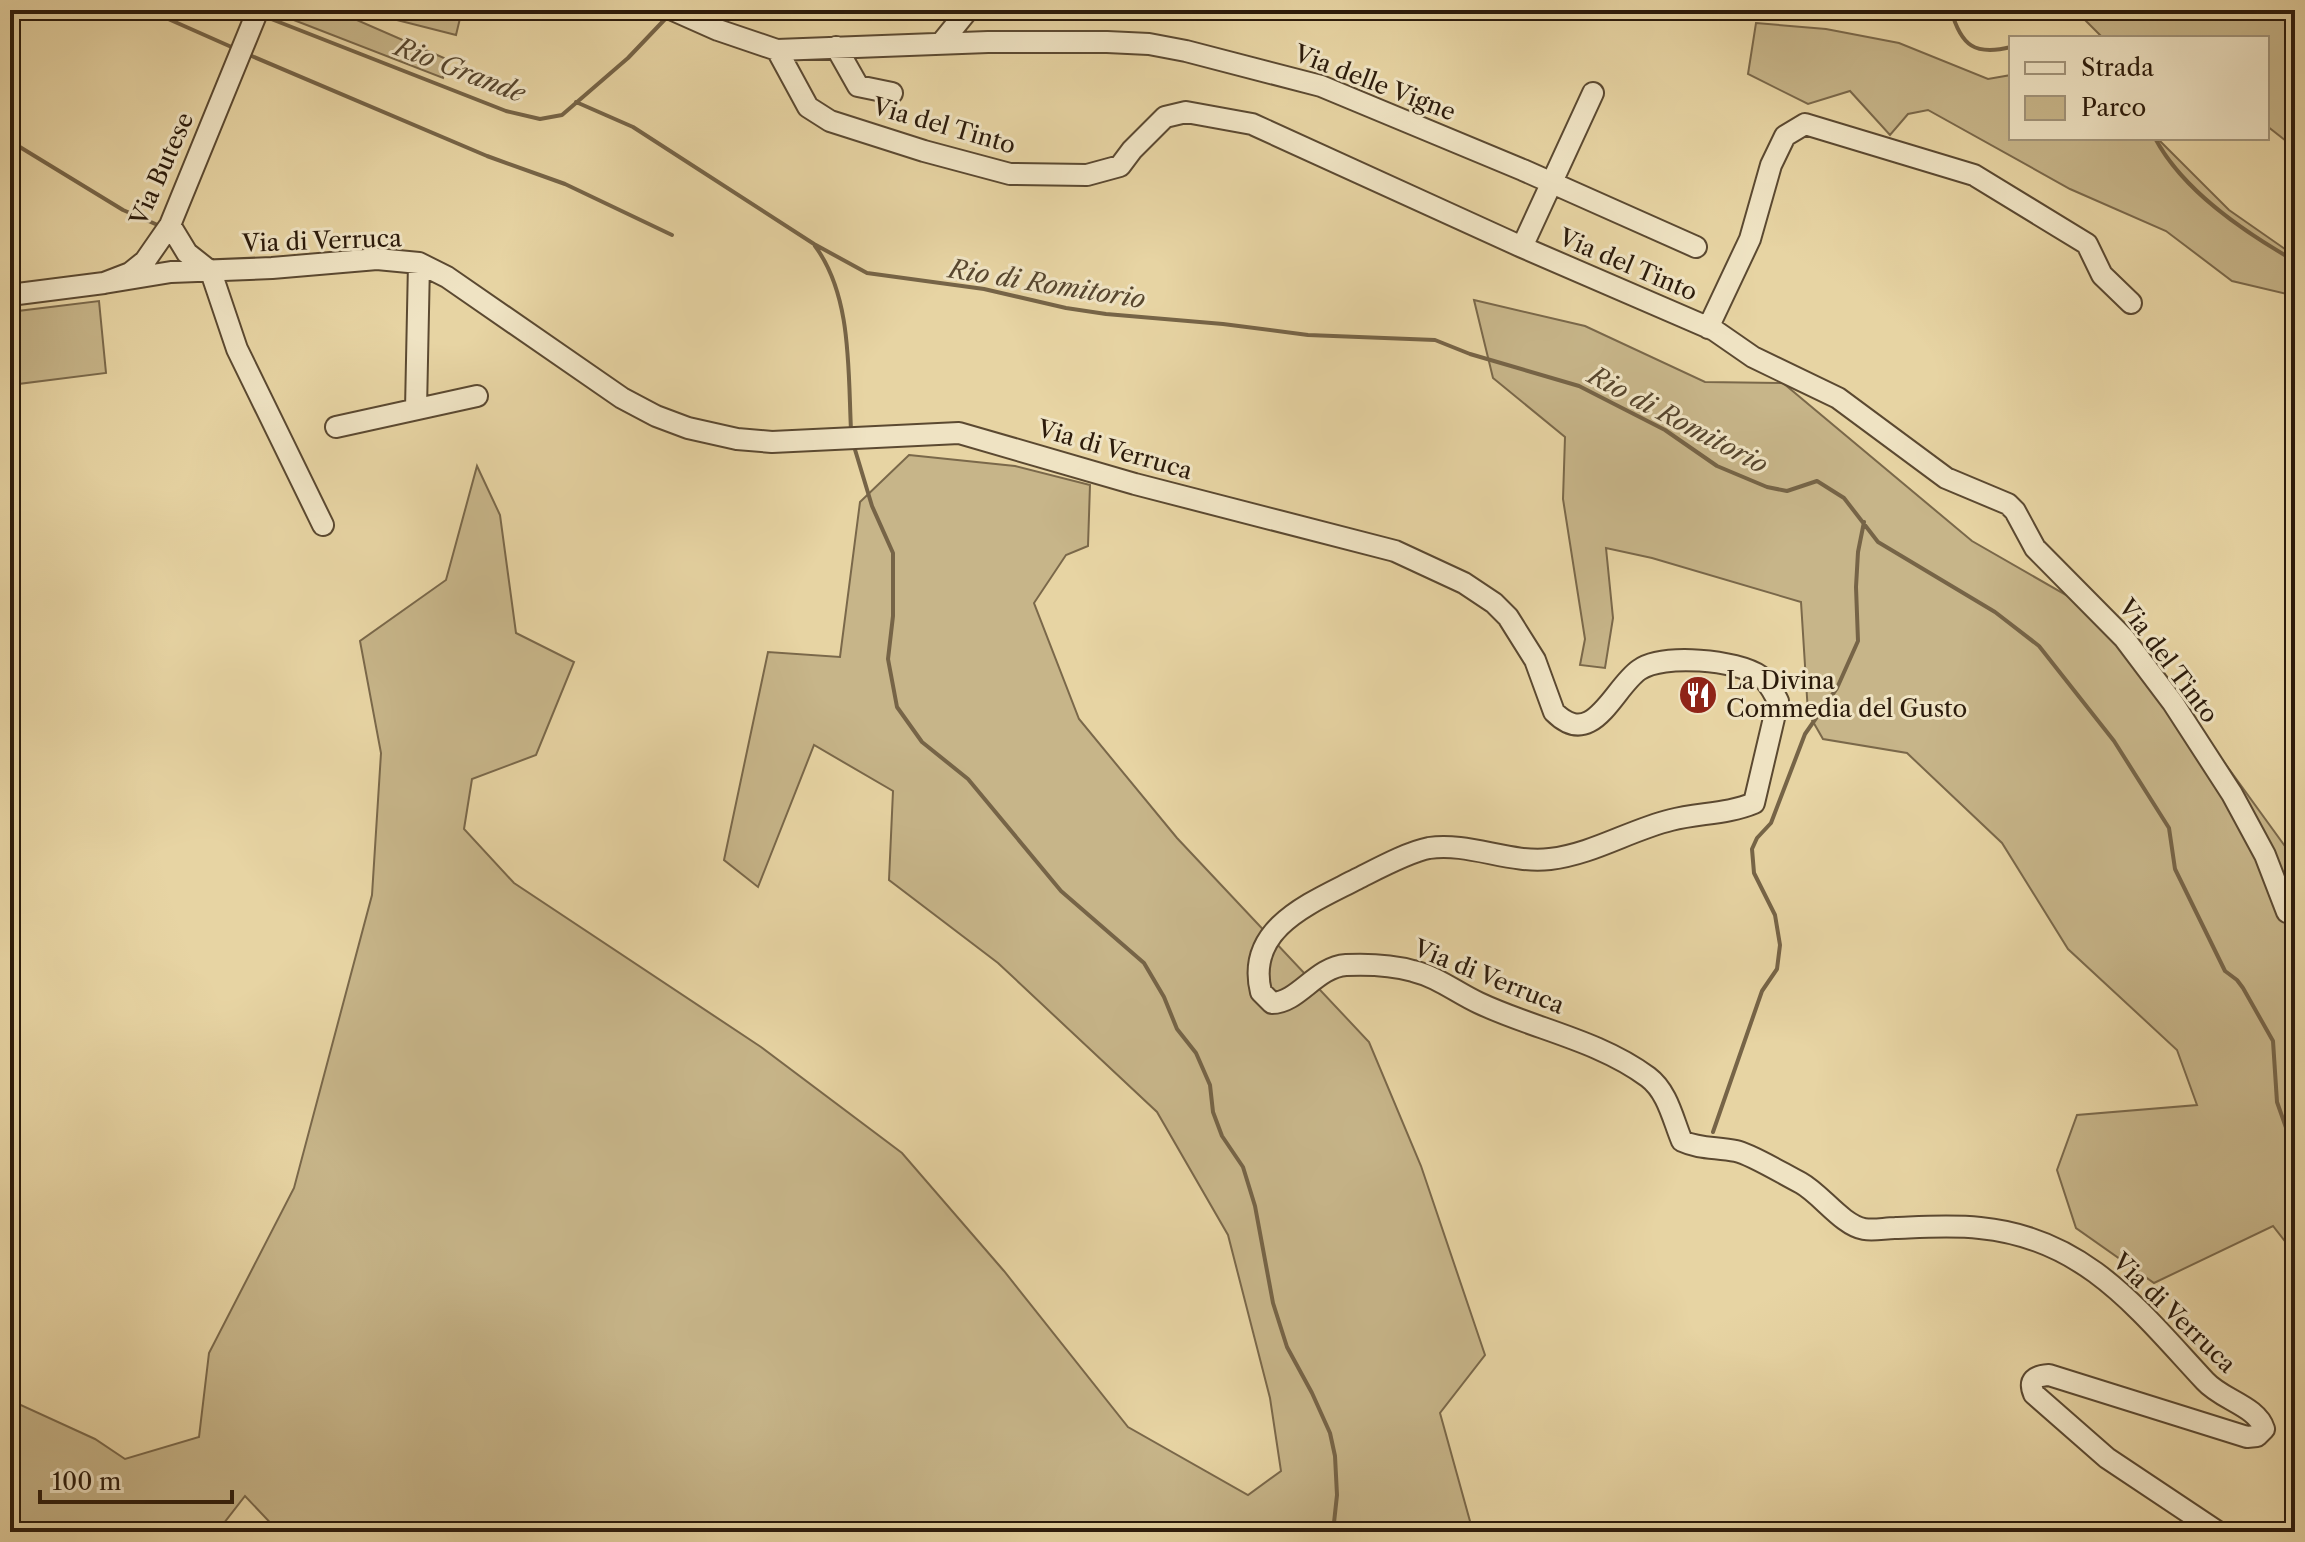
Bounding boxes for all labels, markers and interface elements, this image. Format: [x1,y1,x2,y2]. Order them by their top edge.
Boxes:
water label: Rio Grande [388,30,531,110]
legend [2009,36,2269,140]
street label: Via delle Vigne [1290,38,1460,127]
text: Strada [2081,53,2154,82]
street label: Via del Tinto [868,91,1019,160]
text: Parco [2081,93,2146,122]
street label: Via Butese [123,108,199,231]
street label: Via del Tinto [1554,222,1702,307]
street label: Via di Verruca [241,223,403,258]
water label: Rio di Romitorio [945,252,1147,315]
water label: Rio di Romitorio [1581,358,1773,481]
street label: Via di Verruca [1033,413,1196,486]
street label: Via del Tinto [2112,592,2224,728]
place label: La Divina Commedia del Gusto [1726,666,1967,723]
restaurant icon: La Divina Commedia del Gusto [1677,674,1719,716]
street label: Via di Verruca [1409,933,1569,1020]
street label: Via di Verruca [2106,1246,2242,1379]
scale bar [40,1454,232,1504]
text: 100 m [52,1467,121,1496]

